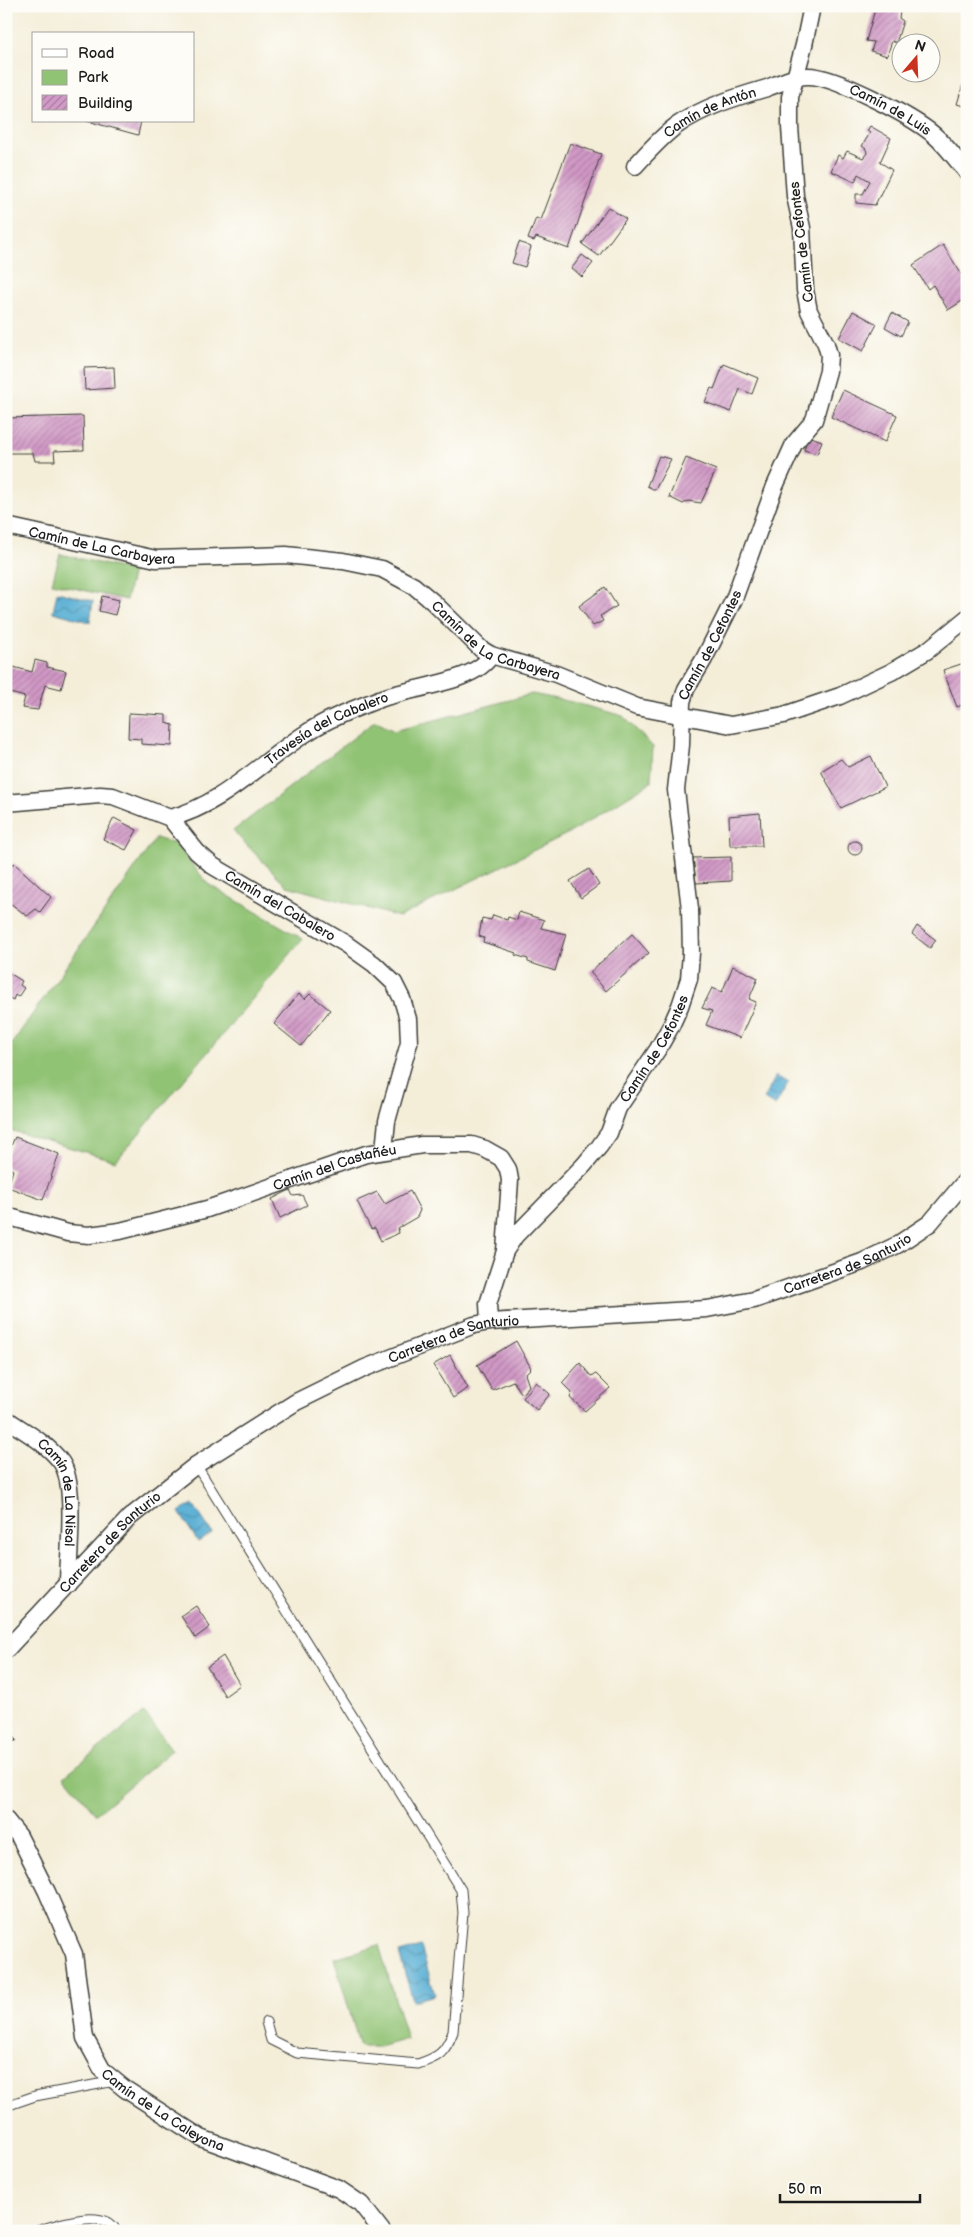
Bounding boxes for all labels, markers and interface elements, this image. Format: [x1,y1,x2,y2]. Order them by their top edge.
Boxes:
legend [32,32,195,122]
north arrow [890,32,940,82]
text: N [912,36,928,56]
text: Road [78,44,114,63]
text: Park [78,68,109,87]
street label: Camín de Luis [847,81,935,139]
street label: Camín de Antón [660,84,758,142]
text: Building [78,94,133,113]
street label: Camín de Cefontes [786,181,817,303]
street label: Camín de La Carbayera [27,523,175,568]
street label: Camín de Cefontes [675,588,745,702]
street label: Camín de La Carbayera [428,597,563,684]
street label: Travesía del Cabalero [262,689,390,769]
street label: Camín del Cabalero [221,867,338,945]
street label: Camín de Cefontes [616,993,692,1106]
street label: Camín del Castañéu [271,1141,398,1195]
street label: Carretera de Santurio [781,1230,915,1298]
street label: Carretera de Santurio [386,1312,520,1367]
street label: Camín de La Nisal [34,1435,79,1547]
street label: Carretera de Santurio [56,1488,165,1597]
street label: Camín de La Caleyona [98,2065,227,2155]
scale bar [780,2172,920,2204]
text: 50 m [788,2180,822,2199]

